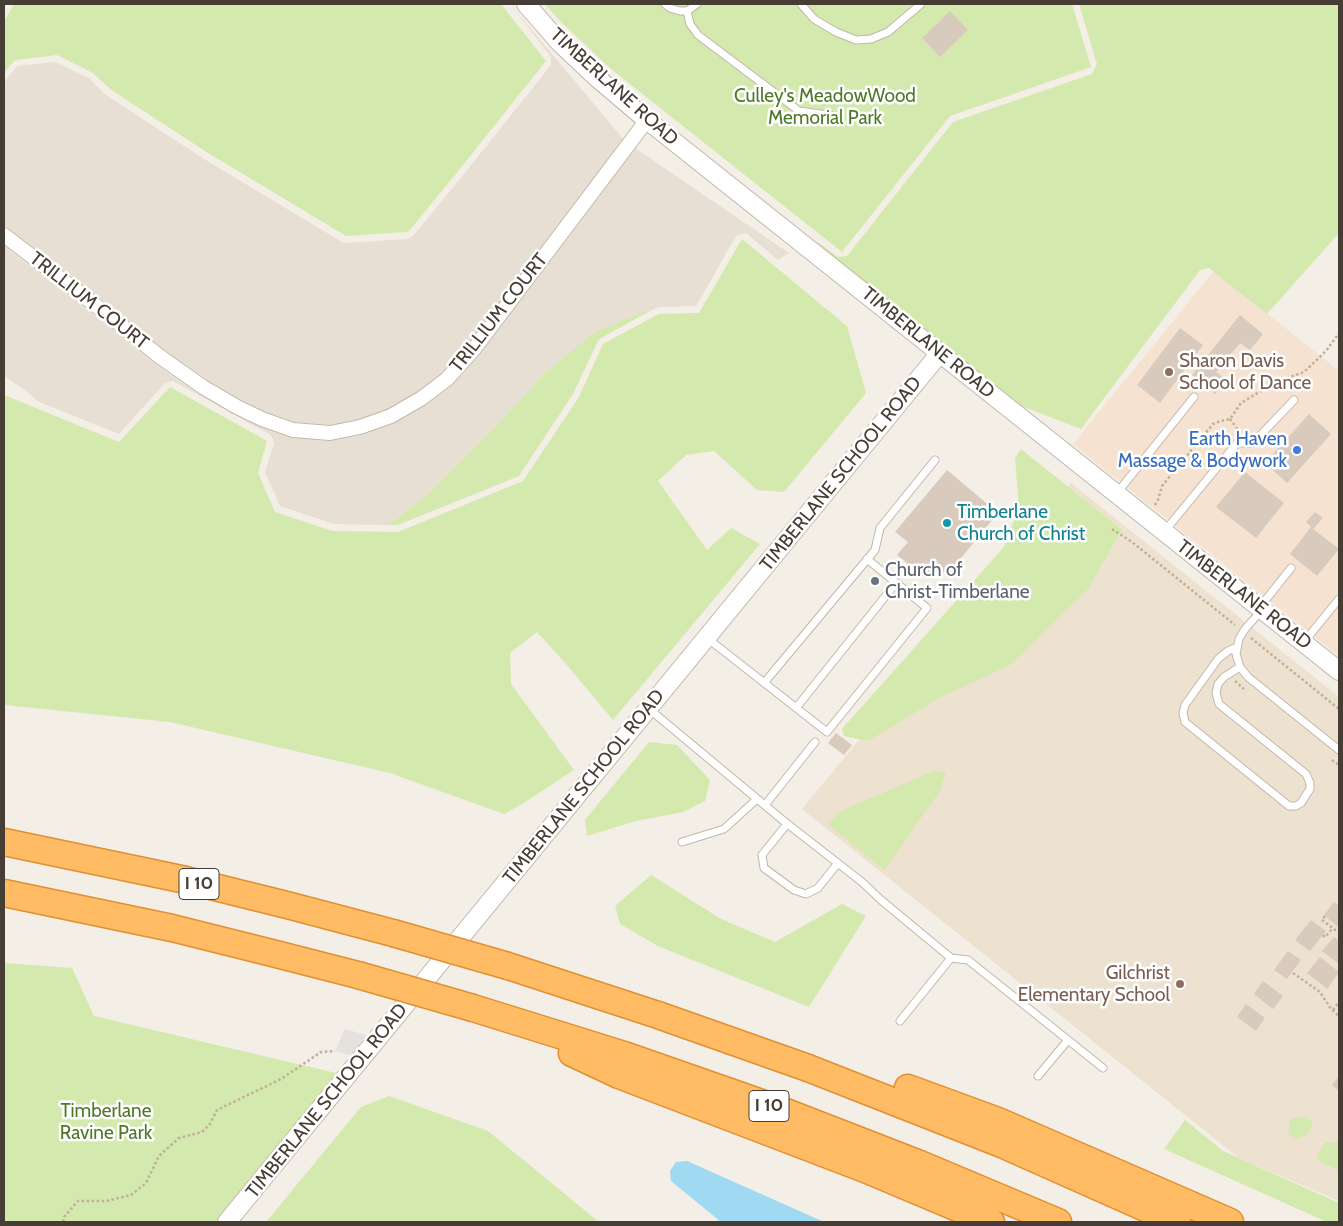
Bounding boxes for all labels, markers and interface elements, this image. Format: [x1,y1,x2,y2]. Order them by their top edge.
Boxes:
street label: TIMBERLANE ROAD [545,24,683,150]
park label: Culley's MeadowWood Memorial Park [734,85,916,129]
street label: TRILLIUM COURT [25,247,153,355]
street label: TRILLIUM COURT [445,249,553,377]
street label: TIMBERLANE ROAD [857,282,999,404]
place label: Sharon Davis School of Dance [1179,350,1311,394]
marker: Sharon Davis School of Dance [1163,366,1175,378]
street label: TIMBERLANE SCHOOL ROAD [755,372,927,576]
place label: Earth Haven Massage & Bodywork [1118,428,1287,472]
marker: Earth Haven Massage & Bodywork [1291,444,1303,456]
place label: Timberlane Church of Christ [957,501,1085,545]
marker: Timberlane Church of Christ [941,517,953,529]
street label: TIMBERLANE ROAD [1172,535,1316,655]
place label: Church of Christ-Timberlane [885,559,1029,603]
marker: Church of Christ-Timberlane [869,575,881,587]
street label: TIMBERLANE SCHOOL ROAD [498,685,670,889]
road number: I 10 [179,869,219,900]
place label: Gilchrist Elementary School [1018,962,1170,1006]
marker: Gilchrist Elementary School [1174,978,1186,990]
street label: TIMBERLANE SCHOOL ROAD [241,999,413,1203]
road number: I 10 [749,1090,789,1122]
park label: Timberlane Ravine Park [60,1100,152,1144]

